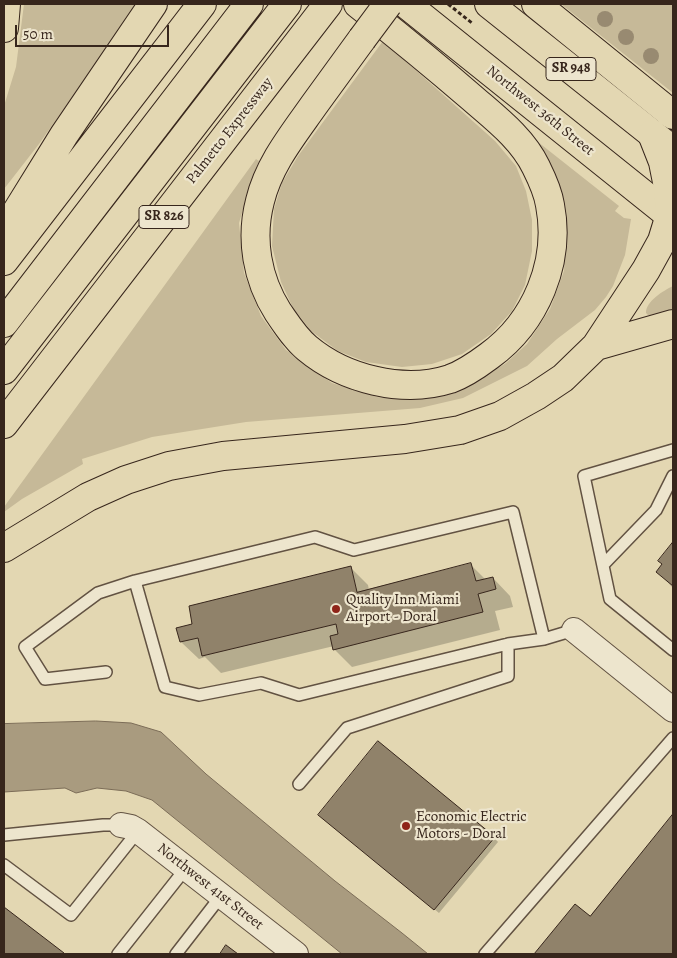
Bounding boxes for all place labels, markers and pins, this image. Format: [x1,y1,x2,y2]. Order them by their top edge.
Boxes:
place label: Quality Inn Miami Airport - Doral [346,591,459,626]
marker: Quality Inn Miami Airport - Doral [330,603,342,615]
place label: Economic Electric Motors - Doral [416,808,527,843]
marker: Economic Electric Motors - Doral [400,820,412,832]

